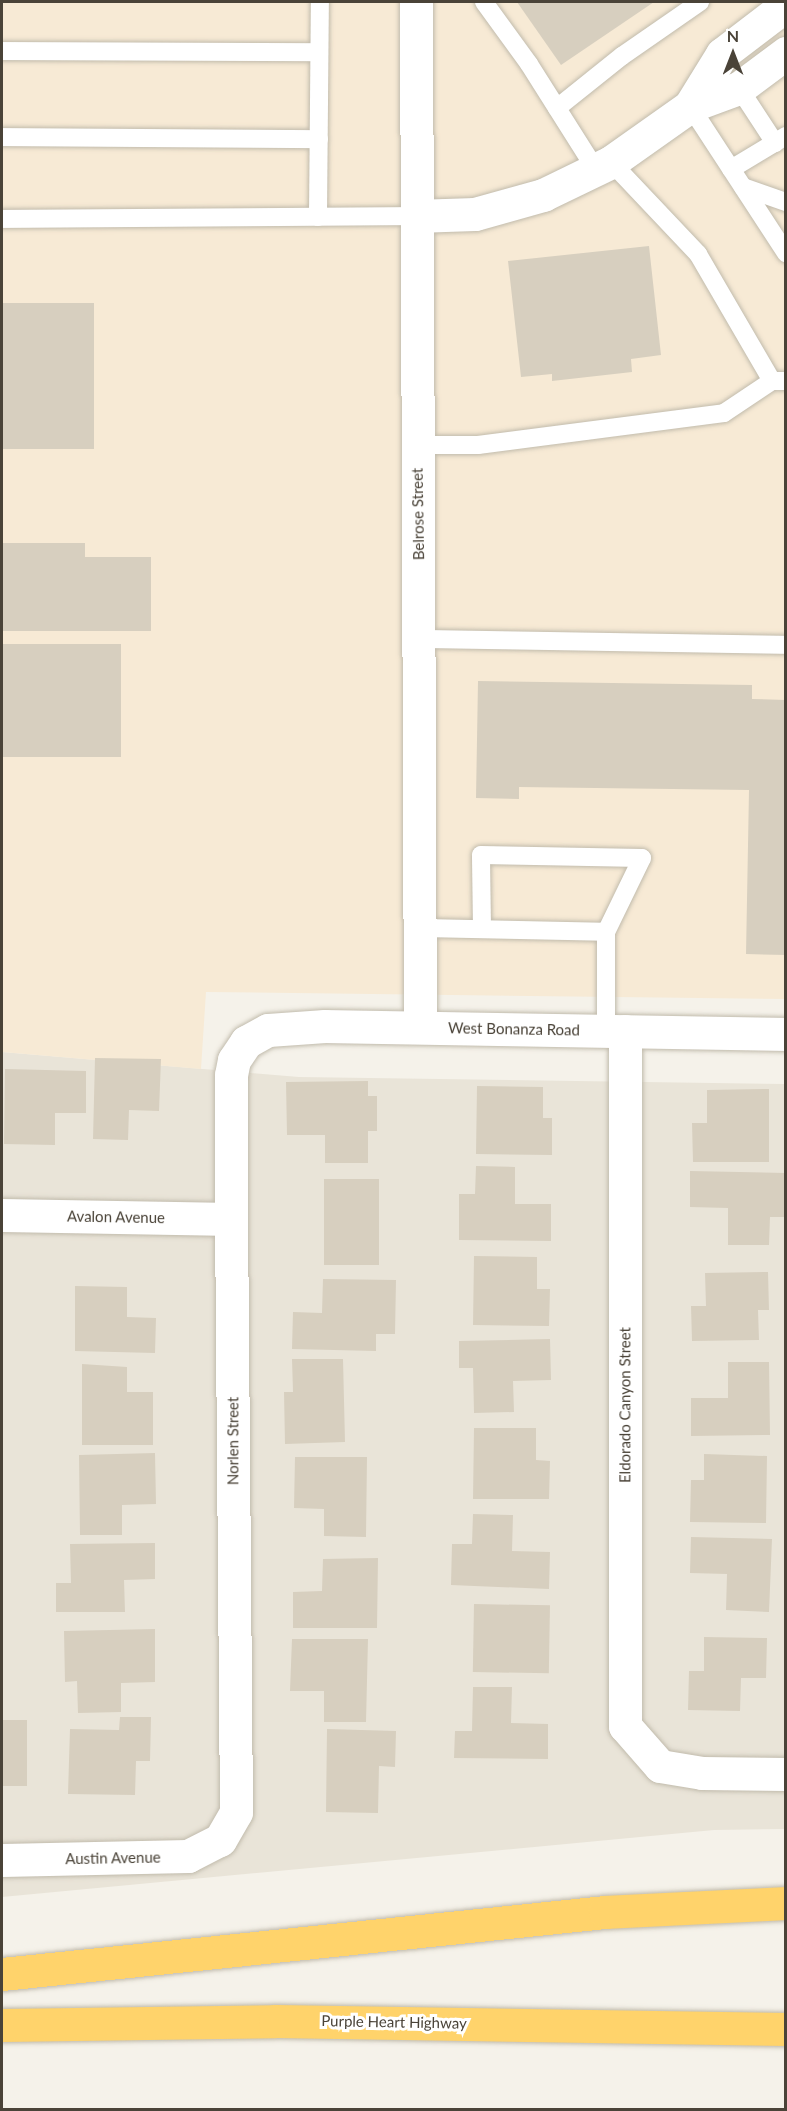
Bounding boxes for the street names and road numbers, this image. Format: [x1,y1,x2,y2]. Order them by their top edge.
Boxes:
street label: Belrose Street [408,468,428,560]
street label: West Bonanza Road [448,1019,580,1039]
street label: Avalon Avenue [67,1207,165,1227]
street label: Eldorado Canyon Street [616,1327,634,1483]
street label: Norlen Street [224,1397,242,1485]
street label: Austin Avenue [65,1848,161,1868]
street label: Purple Heart Highway [321,2012,467,2032]

